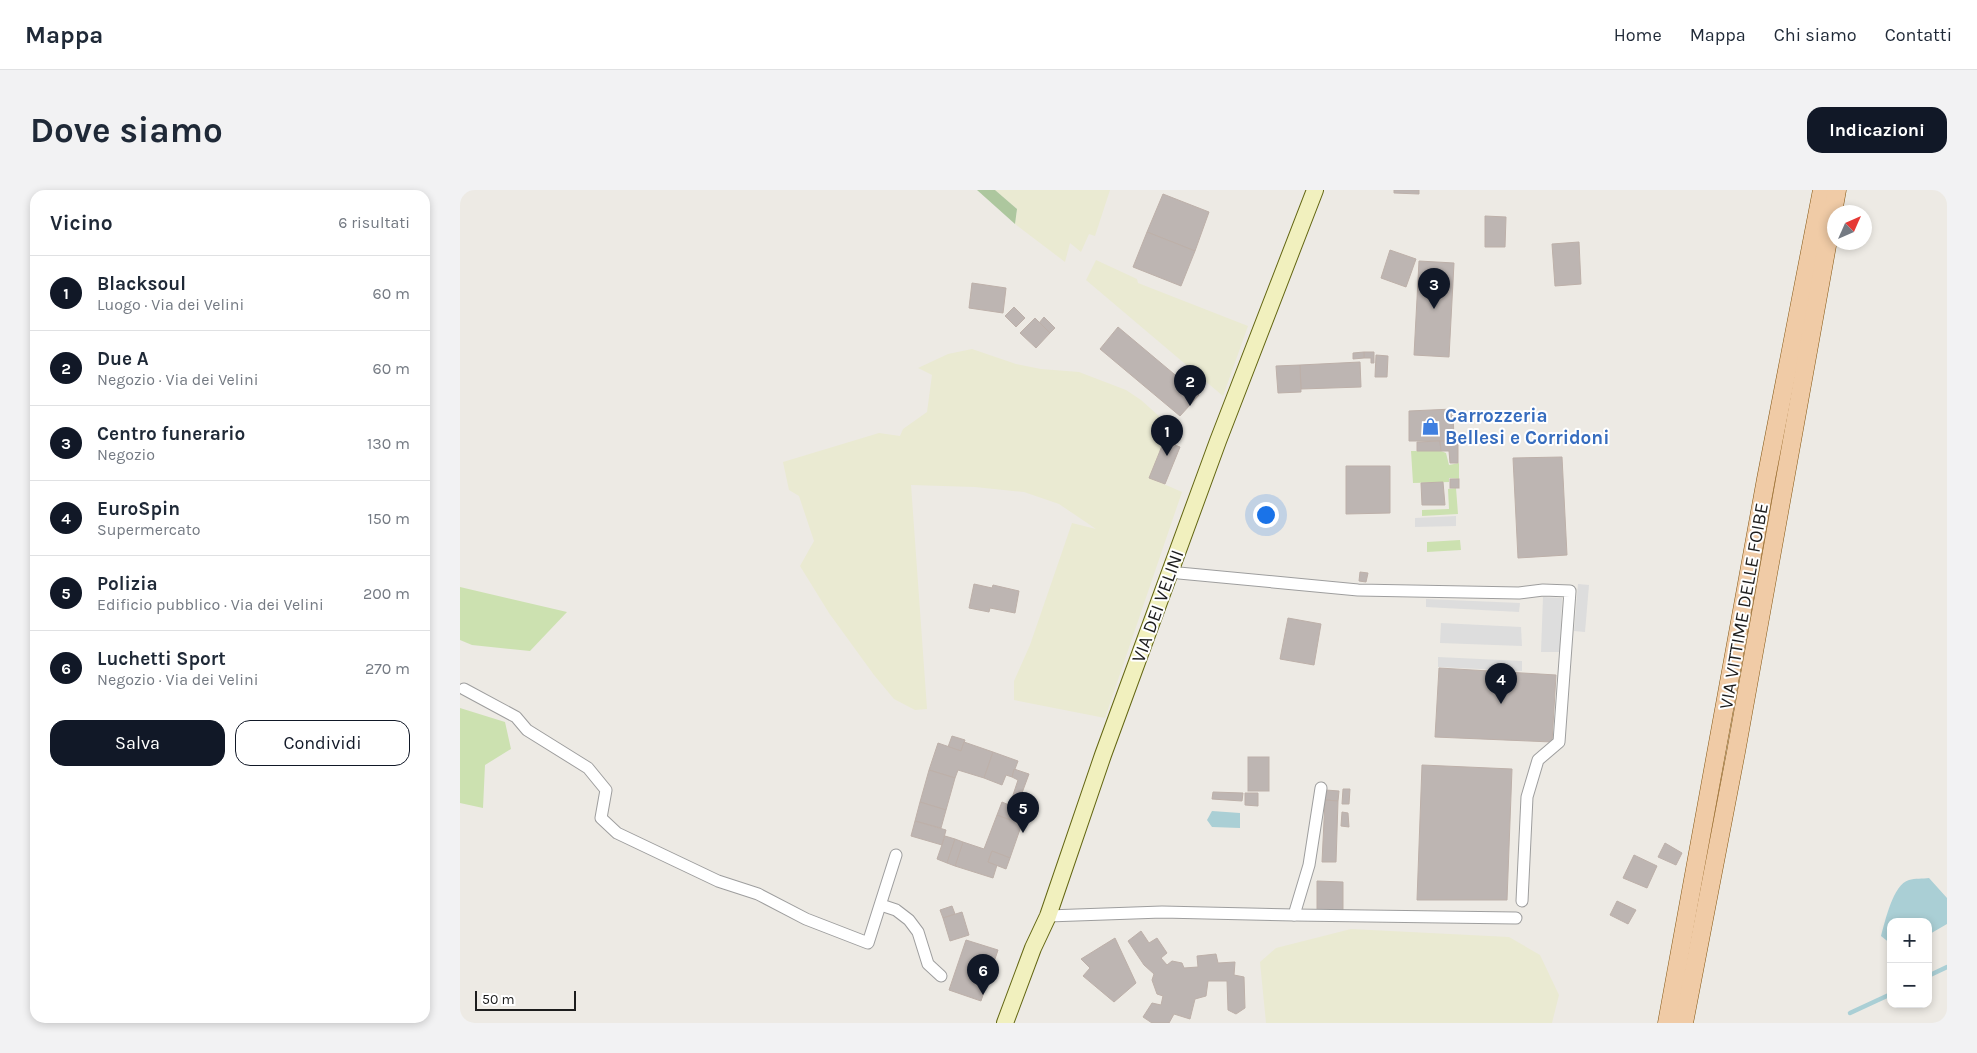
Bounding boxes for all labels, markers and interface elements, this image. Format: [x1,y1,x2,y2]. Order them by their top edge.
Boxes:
text: Mappa [25,21,103,49]
text: Home [1614,24,1662,46]
text: Mappa [1690,24,1746,46]
text: Chi siamo [1774,24,1857,46]
text: Contatti [1885,24,1952,46]
button: Indicazioni [1807,107,1947,153]
text: Dove siamo [30,110,223,151]
north arrow [1827,205,1872,250]
text: Vicino [50,211,113,235]
text: 6 risultati [338,213,410,232]
pin: 3 [1418,268,1450,309]
text: Blacksoul [97,273,186,295]
text: 1 [63,284,69,303]
text: 60 m [373,284,410,303]
text: Luogo · Via dei Velini [97,295,244,314]
text: Due A [97,348,149,370]
text: 2 [61,359,71,378]
text: 60 m [373,359,410,378]
pin: 2 [1174,365,1206,406]
text: Negozio · Via dei Velini [97,370,259,389]
place label: Carrozzeria Bellesi e Corridoni [1445,405,1609,449]
pin: 1 [1151,415,1183,456]
shop icon: Carrozzeria Bellesi e Corridoni [1421,416,1441,436]
text: Centro funerario [97,423,245,445]
text: 3 [61,434,71,453]
text: 130 m [367,434,410,453]
text: Negozio [97,445,155,464]
text: EuroSpin [97,498,180,520]
street label: VIA VITTIME DELLE FOIBE [1715,501,1773,711]
your location [1253,502,1279,528]
text: 4 [61,509,71,528]
text: 150 m [367,509,410,528]
text: Supermercato [97,520,201,539]
street label: VIA DEI VELINI [1127,547,1189,666]
text: Polizia [97,573,158,595]
text: 5 [61,584,71,603]
text: 200 m [363,584,410,603]
text: Edificio pubblico · Via dei Velini [97,595,324,614]
text: Luchetti Sport [97,648,226,670]
text: 6 [61,659,71,678]
text: 270 m [365,659,410,678]
pin: 4 [1485,663,1517,704]
text: Negozio · Via dei Velini [97,670,259,689]
button: Salva [50,720,225,766]
button: Condividi [235,720,410,766]
pin: 5 [1007,792,1039,833]
map controls [1887,918,1932,1008]
button: + [1887,918,1932,963]
pin: 6 [967,954,999,995]
button: − [1887,963,1932,1008]
scale bar [475,988,576,1011]
text: 50 m [482,991,515,1008]

